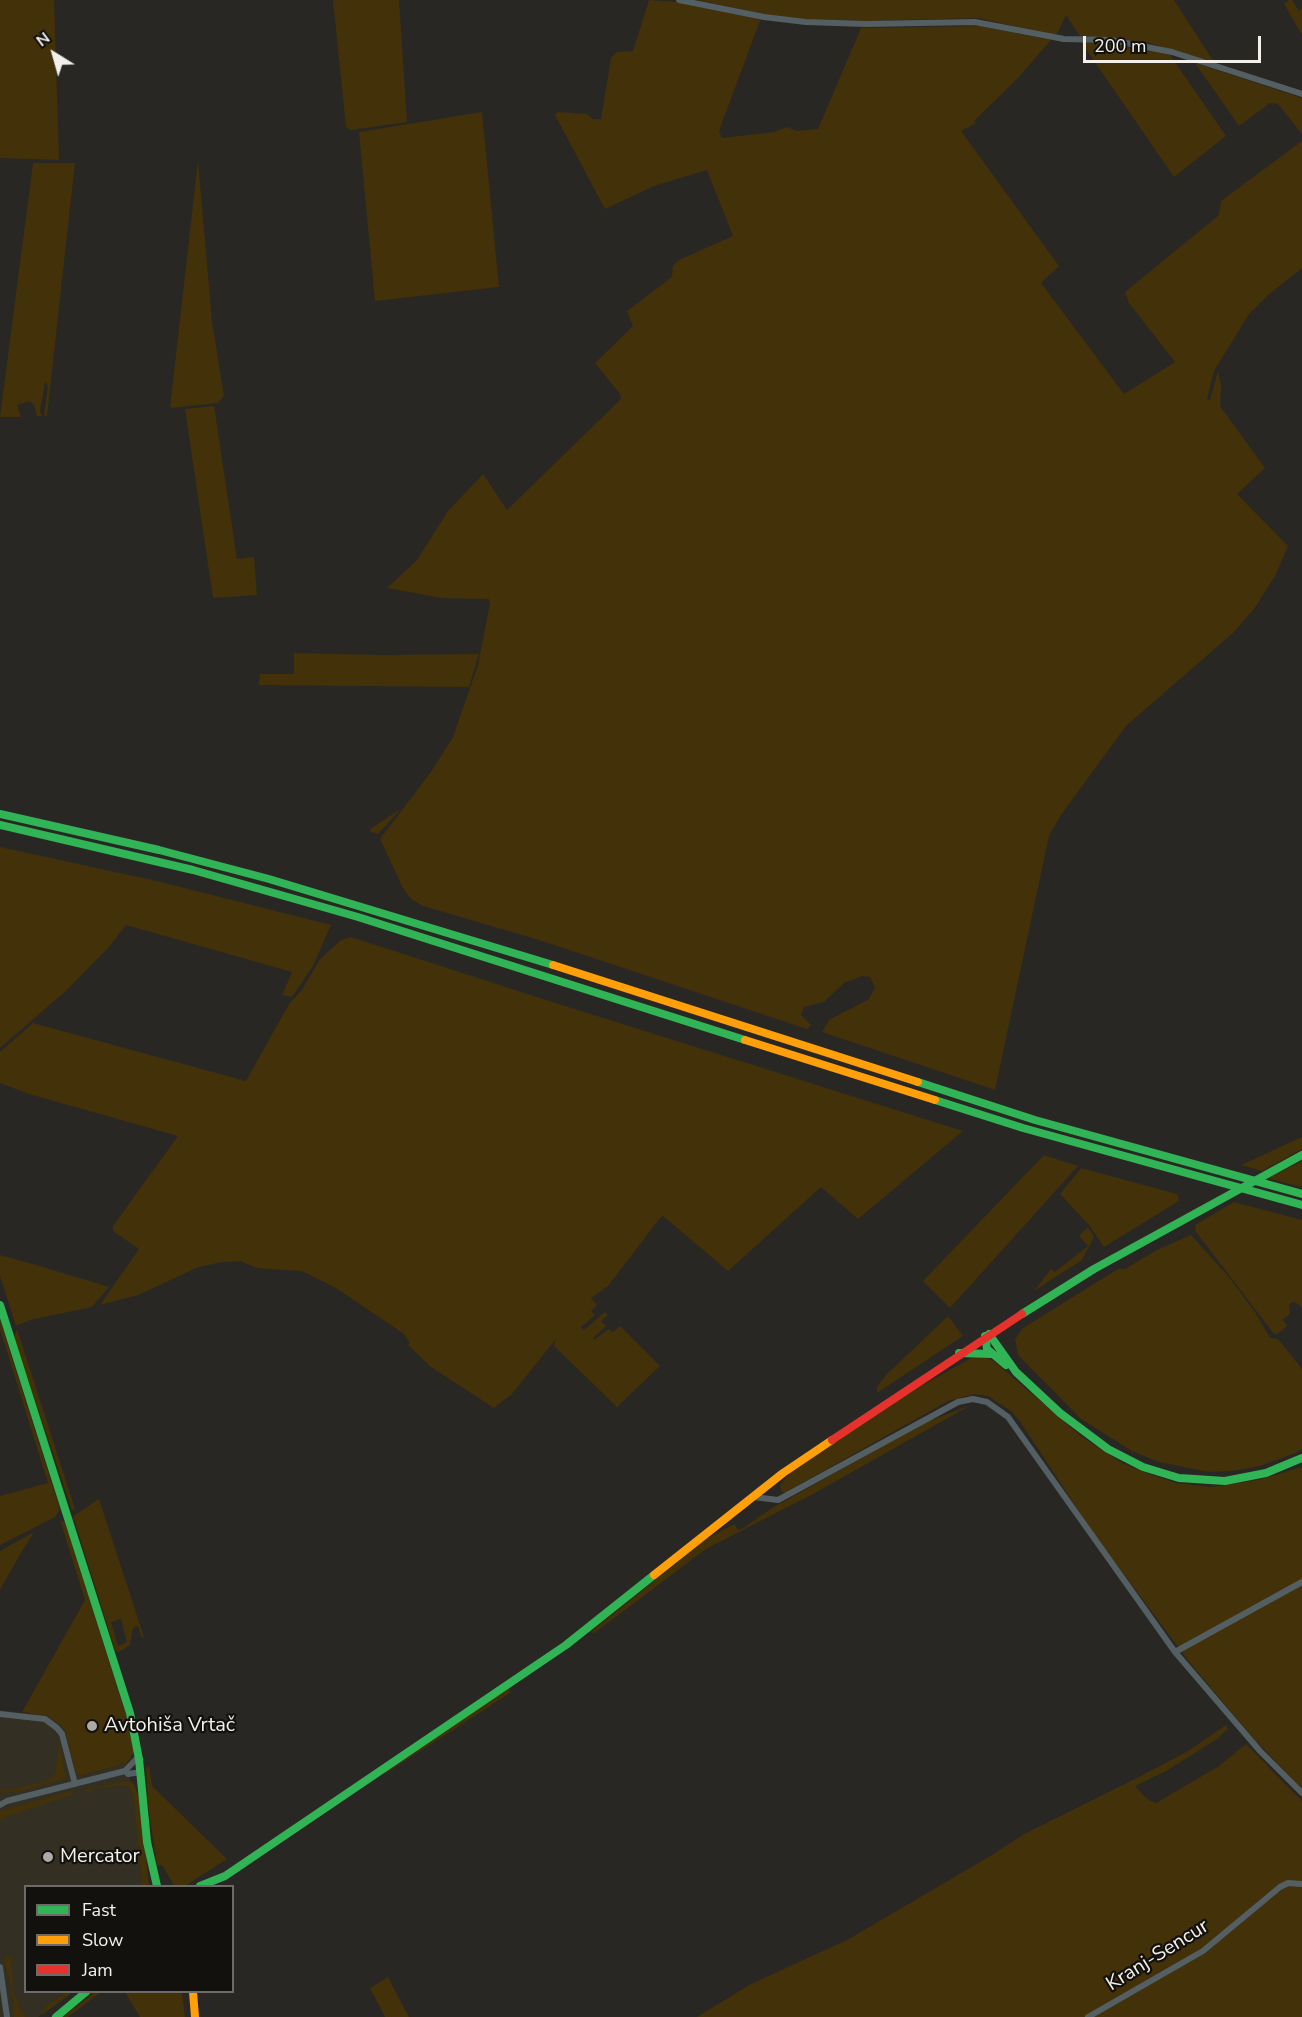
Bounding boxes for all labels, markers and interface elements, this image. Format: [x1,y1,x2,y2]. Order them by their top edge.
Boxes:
north arrow [24,24,84,84]
scale bar [1086,24,1264,62]
text: N [32,27,55,52]
text: 200 m [1094,34,1146,58]
place label: Avtohiša Vrtač [104,1714,235,1738]
marker: Avtohiša Vrtač [85,1719,99,1733]
place label: Mercator [60,1845,140,1869]
marker: Mercator [41,1850,55,1864]
legend [24,1885,234,1993]
text: Fast [82,1898,116,1922]
street label: Kranj-Sencur [1102,1915,1214,1997]
text: Slow [82,1928,123,1952]
text: Jam [82,1958,113,1982]

